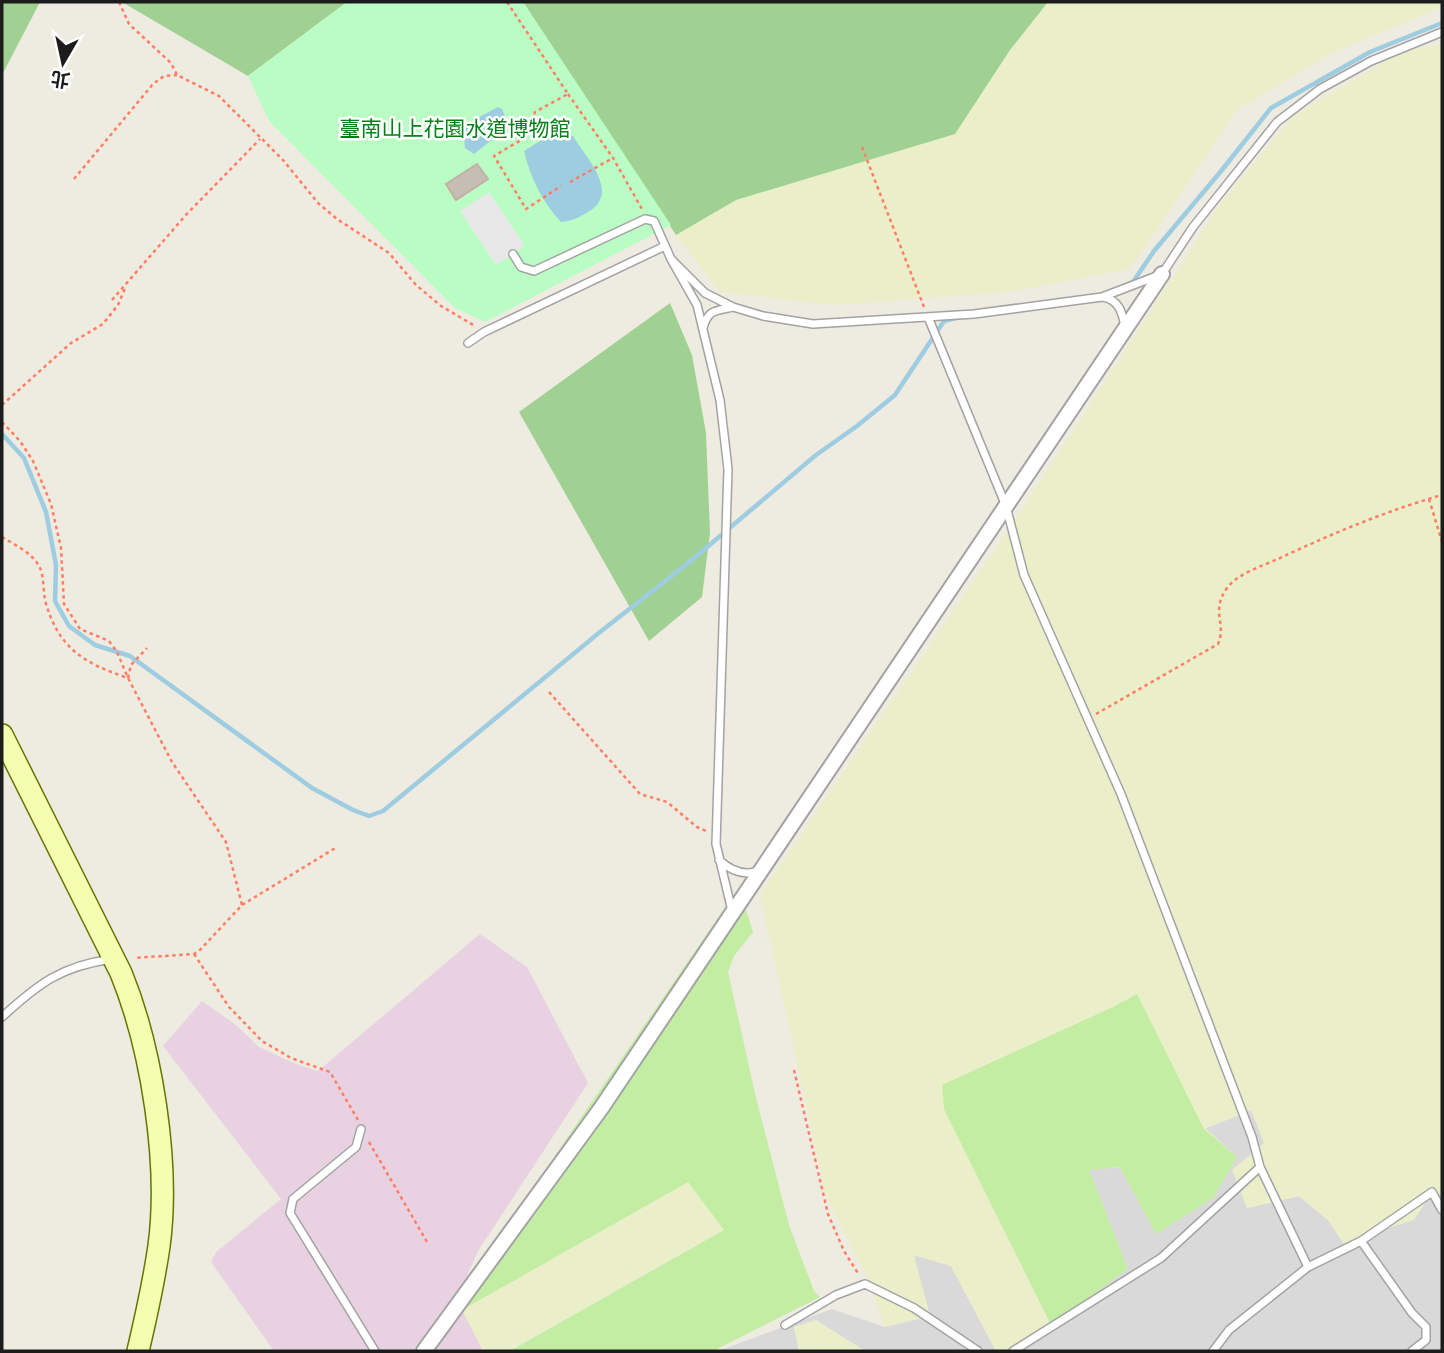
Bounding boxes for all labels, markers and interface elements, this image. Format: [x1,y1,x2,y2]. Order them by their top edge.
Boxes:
north arrow [28,28,98,98]
text: 北 [49,65,72,94]
park label: 臺南山上花園水道博物館 [340,114,571,142]

